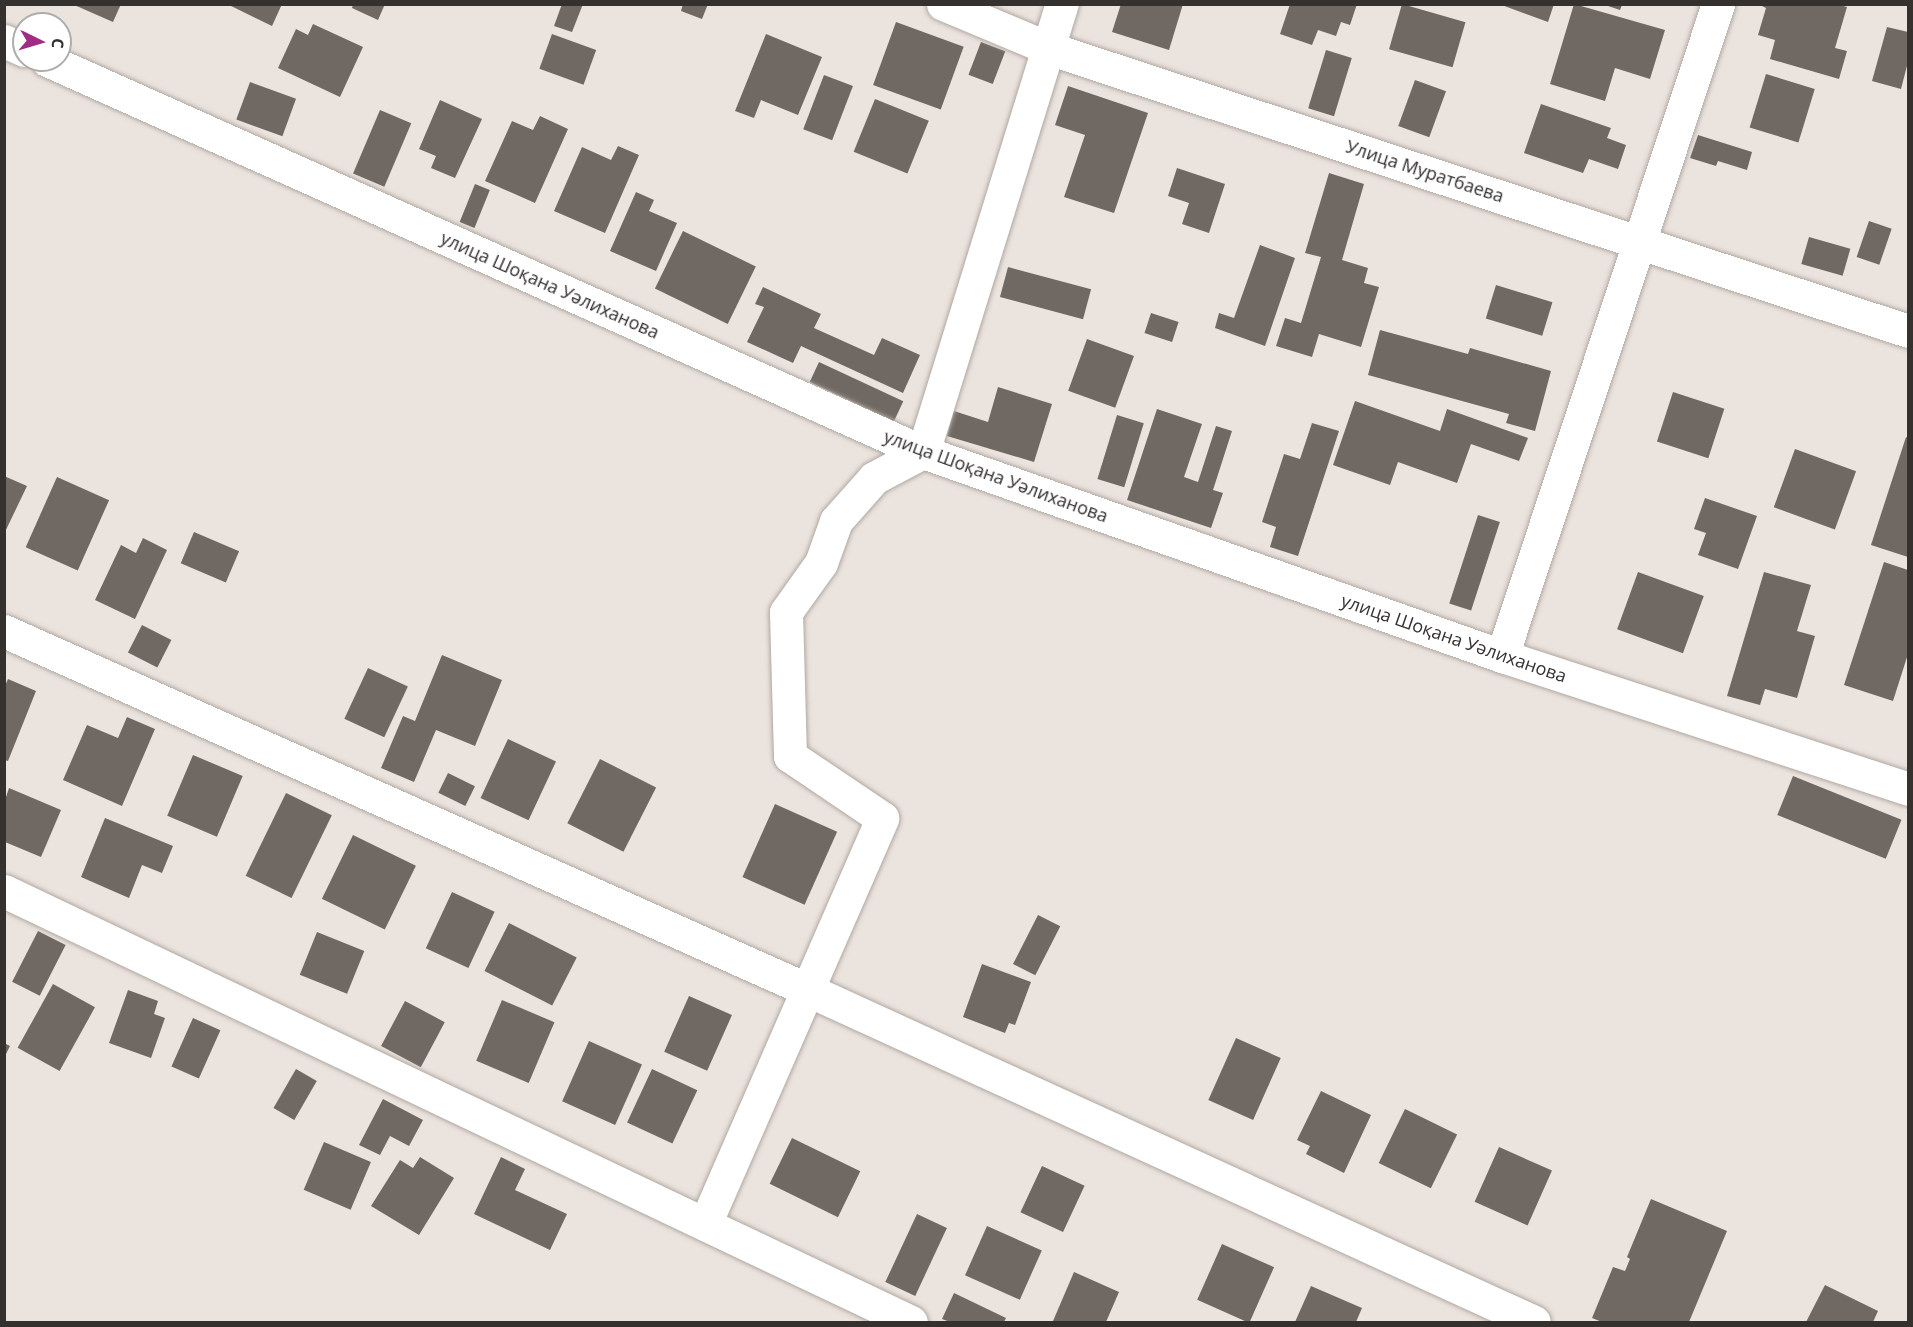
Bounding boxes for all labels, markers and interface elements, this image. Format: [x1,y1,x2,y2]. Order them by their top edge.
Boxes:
north arrow [12,12,72,72]
text: С [47,37,69,49]
street label: Улица Муратбаева [1343,135,1507,207]
street label: улица Шоқана Уәлиханова [437,227,663,343]
street label: улица Шоқана Уәлиханова [881,425,1111,527]
street label: улица Шоқана Уәлиханова [1338,589,1570,687]

